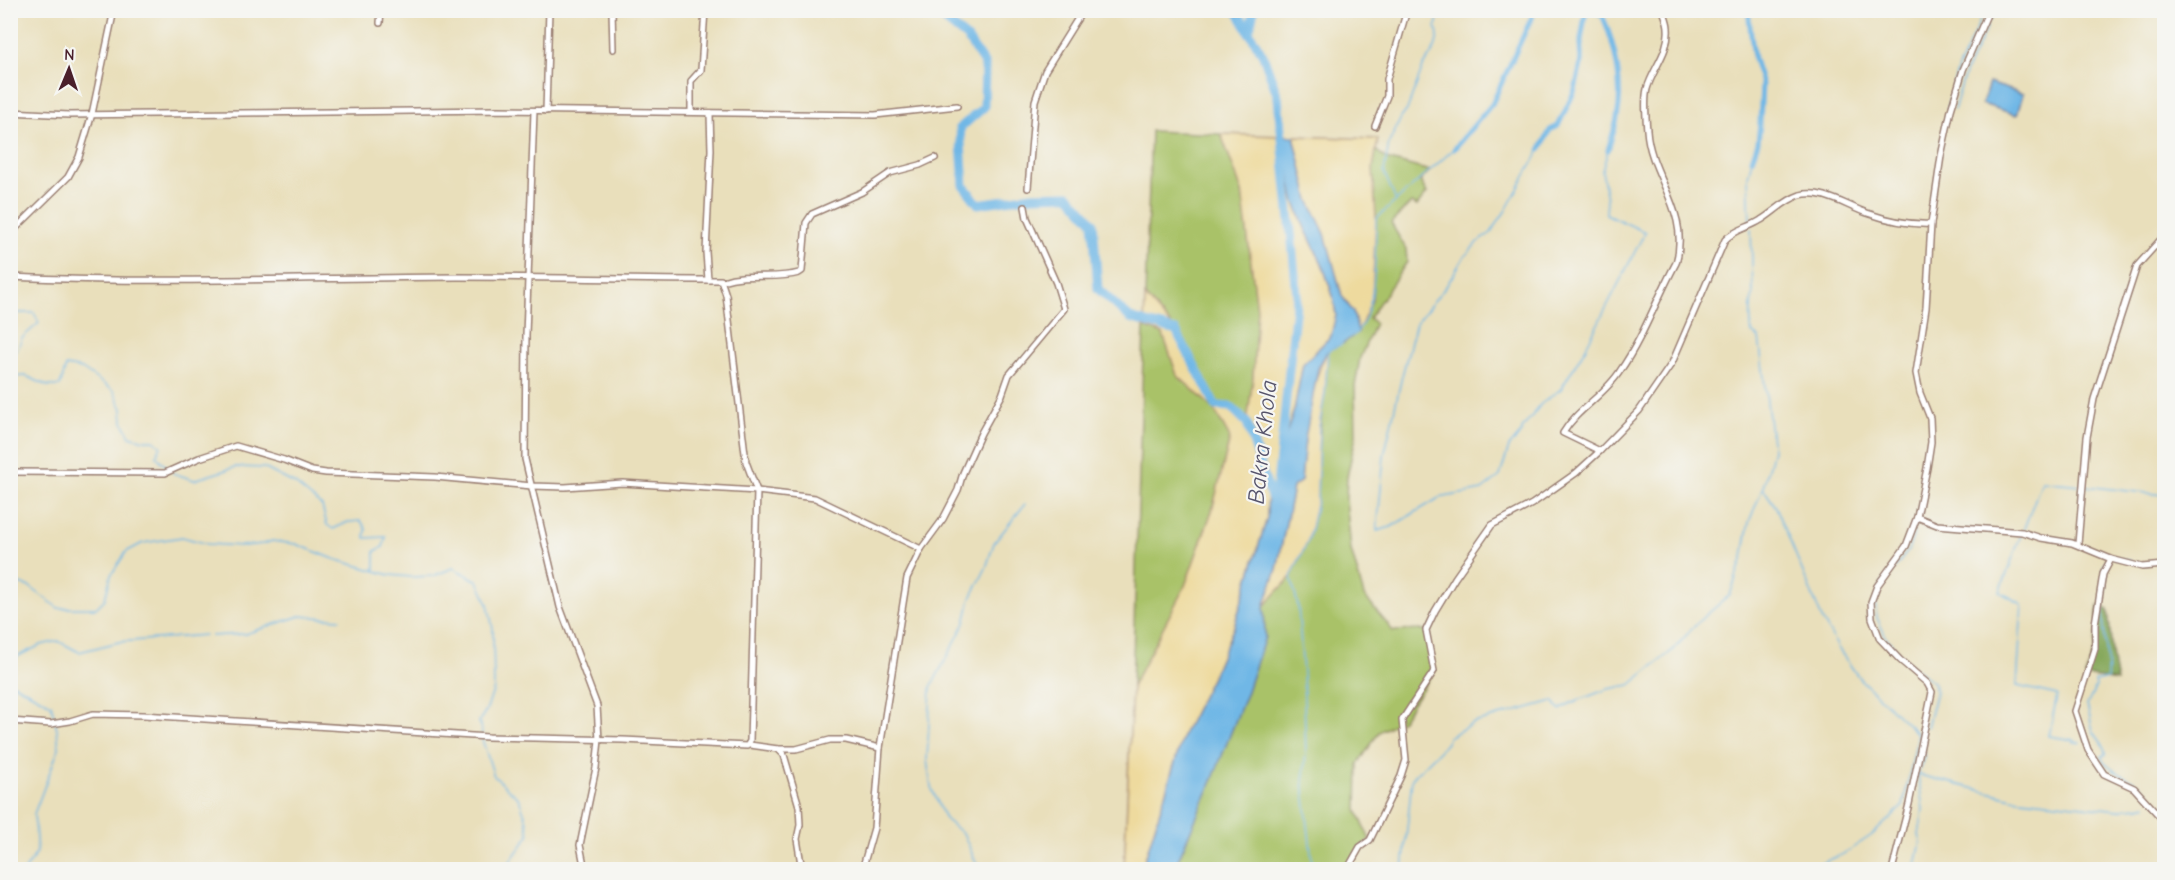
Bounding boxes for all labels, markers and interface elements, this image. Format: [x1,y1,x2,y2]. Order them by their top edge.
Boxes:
north arrow [39,39,99,99]
text: N [64,46,75,64]
water label: Bakra Khola [1242,379,1282,505]

